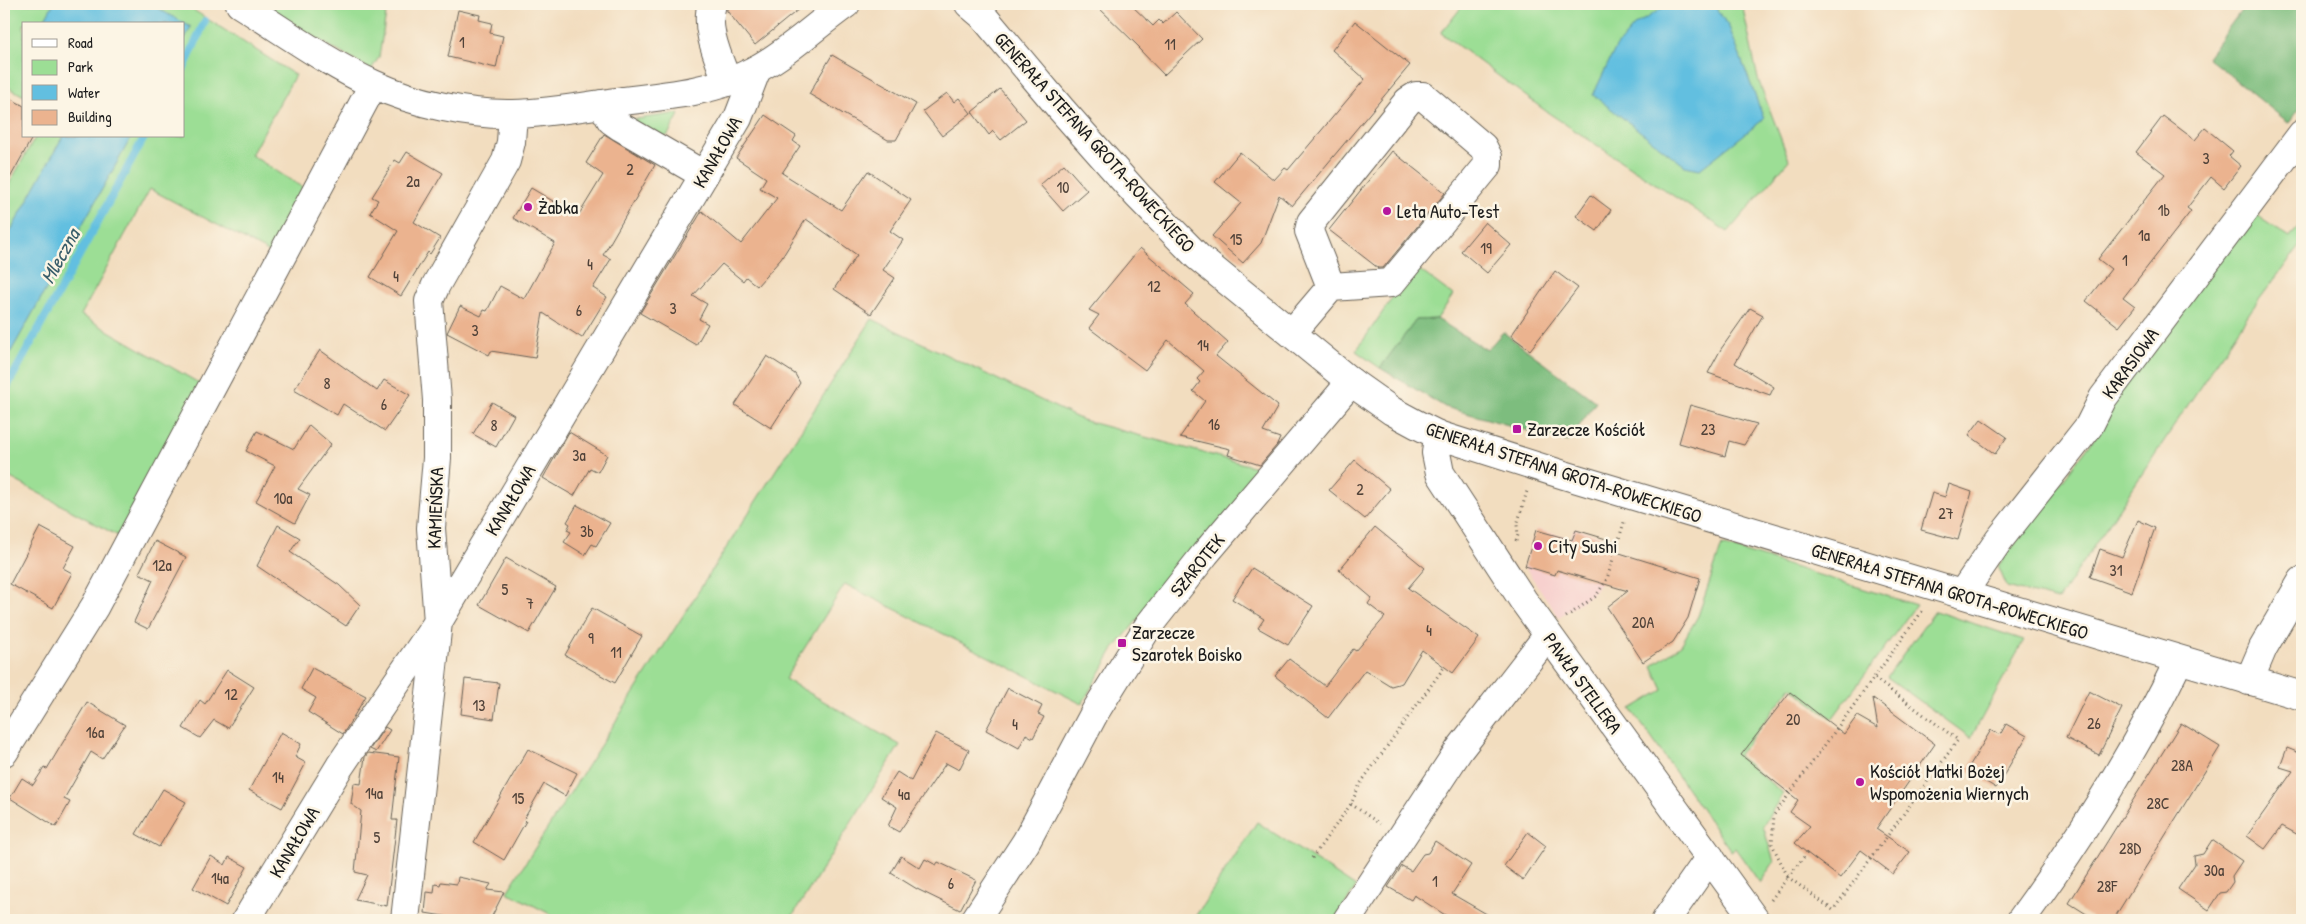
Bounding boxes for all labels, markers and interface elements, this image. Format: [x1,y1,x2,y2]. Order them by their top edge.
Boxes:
legend [22,22,185,138]
street label: GENERAŁA STEFANA GROTA-ROWECKIEGO [989,26,1201,258]
house number: 1 [459,31,465,53]
text: Road [68,32,93,53]
house number: 11 [1164,33,1176,55]
text: Park [68,56,93,77]
text: Water [68,82,100,103]
text: Building [68,106,112,127]
street label: KANAŁOWA [686,111,748,193]
house number: 3 [2202,147,2210,169]
house number: 2 [626,158,634,180]
house number: 2a [406,170,420,192]
house number: 10 [1057,176,1069,198]
place label: Żabka [538,194,579,220]
place label: Leta Auto-Test [1397,198,1499,224]
house number: 1b [2158,199,2170,221]
marker: Żabka [522,201,534,213]
marker: Leta Auto-Test [1381,205,1393,217]
water label: Mleczna [34,222,87,288]
house number: 1a [2138,224,2150,246]
house number: 15 [1230,228,1243,250]
house number: 19 [1480,237,1492,259]
house number: 1 [2122,249,2128,271]
house number: 4 [587,253,593,275]
house number: 4 [393,265,399,287]
house number: 12 [1147,275,1161,297]
house number: 3 [669,297,677,319]
house number: 6 [576,299,582,321]
house number: 3 [471,319,479,341]
street label: KARASIOWA [2095,322,2165,404]
house number: 14 [1197,334,1209,356]
house number: 8 [324,372,331,394]
house number: 6 [381,393,387,415]
house number: 16 [1208,413,1220,435]
house number: 8 [491,414,498,436]
street label: GENERAŁA STEFANA GROTA-ROWECKIEGO [1423,415,1705,529]
place label: Zarzecze Kościół [1527,416,1646,442]
house number: 23 [1701,418,1715,440]
marker: Zarzecze Kościół [1511,423,1523,435]
house number: 3a [572,444,586,466]
street label: KANAŁOWA [479,460,541,540]
street label: KAMIEŃSKA [421,467,449,549]
house number: 2 [1356,478,1364,500]
house number: 10a [273,487,293,509]
house number: 27 [1938,502,1954,524]
house number: 3b [580,520,594,542]
street label: SZAROTEK [1164,528,1230,602]
place label: City Sushi [1548,533,1617,559]
street label: GENERAŁA STEFANA GROTA-ROWECKIEGO [1808,536,2092,646]
marker: City Sushi [1532,540,1544,552]
house number: 12a [152,554,172,576]
house number: 31 [2110,559,2123,581]
house number: 5 [502,578,509,600]
house number: 7 [526,592,534,614]
house number: 20A [1632,611,1654,633]
place label: Zarzecze Szarotek Boisko [1132,619,1242,667]
house number: 4 [1426,619,1432,641]
house number: 9 [588,627,594,649]
street label: PAWŁA STELLERA [1538,627,1628,739]
marker: Zarzecze Szarotek Boisko [1116,637,1128,649]
house number: 11 [610,641,622,663]
house number: 12 [224,683,238,705]
house number: 13 [473,694,485,716]
house number: 20 [1786,708,1800,730]
house number: 26 [2087,712,2101,734]
house number: 4 [1012,713,1018,735]
house number: 16a [86,721,104,743]
house number: 28A [2171,754,2193,776]
place label: Kościół Matki Bożej Wspomożenia Wiernych [1870,758,2029,806]
house number: 14 [272,766,284,788]
marker: Kościół Matki Bożej Wspomożenia Wiernych [1854,776,1866,788]
house number: 14a [365,782,383,804]
house number: 4a [898,783,910,805]
house number: 15 [512,787,525,809]
house number: 28C [2146,792,2170,814]
street label: KANAŁOWA [263,802,325,882]
house number: 5 [374,826,381,848]
house number: 28D [2119,837,2141,859]
house number: 30a [2204,859,2224,881]
house number: 14a [211,867,229,889]
house number: 1 [1432,870,1438,892]
house number: 6 [948,872,954,894]
house number: 28F [2097,875,2118,897]

